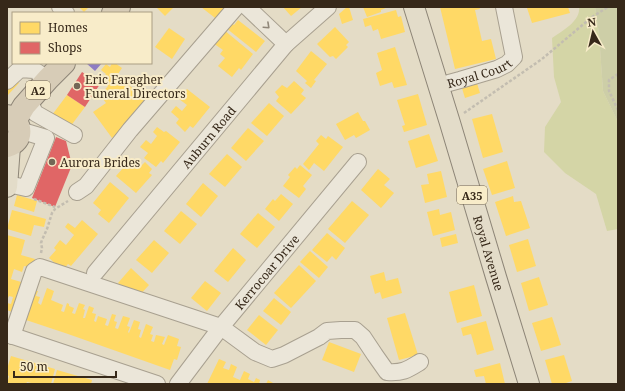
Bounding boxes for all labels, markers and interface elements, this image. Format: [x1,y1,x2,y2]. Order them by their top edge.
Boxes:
legend [12,12,152,64]
north arrow [573,12,613,52]
text: N [586,14,597,30]
text: Homes [48,19,88,36]
one-way arrow [262,21,269,28]
text: Shops [48,39,82,56]
street label: Royal Court [445,55,516,92]
place label: Eric Faragher Funeral Directors [85,71,186,102]
road number: A2 [26,81,50,99]
marker: Eric Faragher Funeral Directors [72,81,82,91]
street label: Auburn Road [177,102,240,172]
place label: Aurora Brides [60,154,140,171]
marker: Aurora Brides [47,157,57,167]
road number: A35 [457,186,487,204]
street label: Royal Avenue [470,213,508,293]
street label: Kerrocoar Drive [231,231,303,313]
scale bar [14,353,116,379]
text: 50 m [20,358,48,375]

